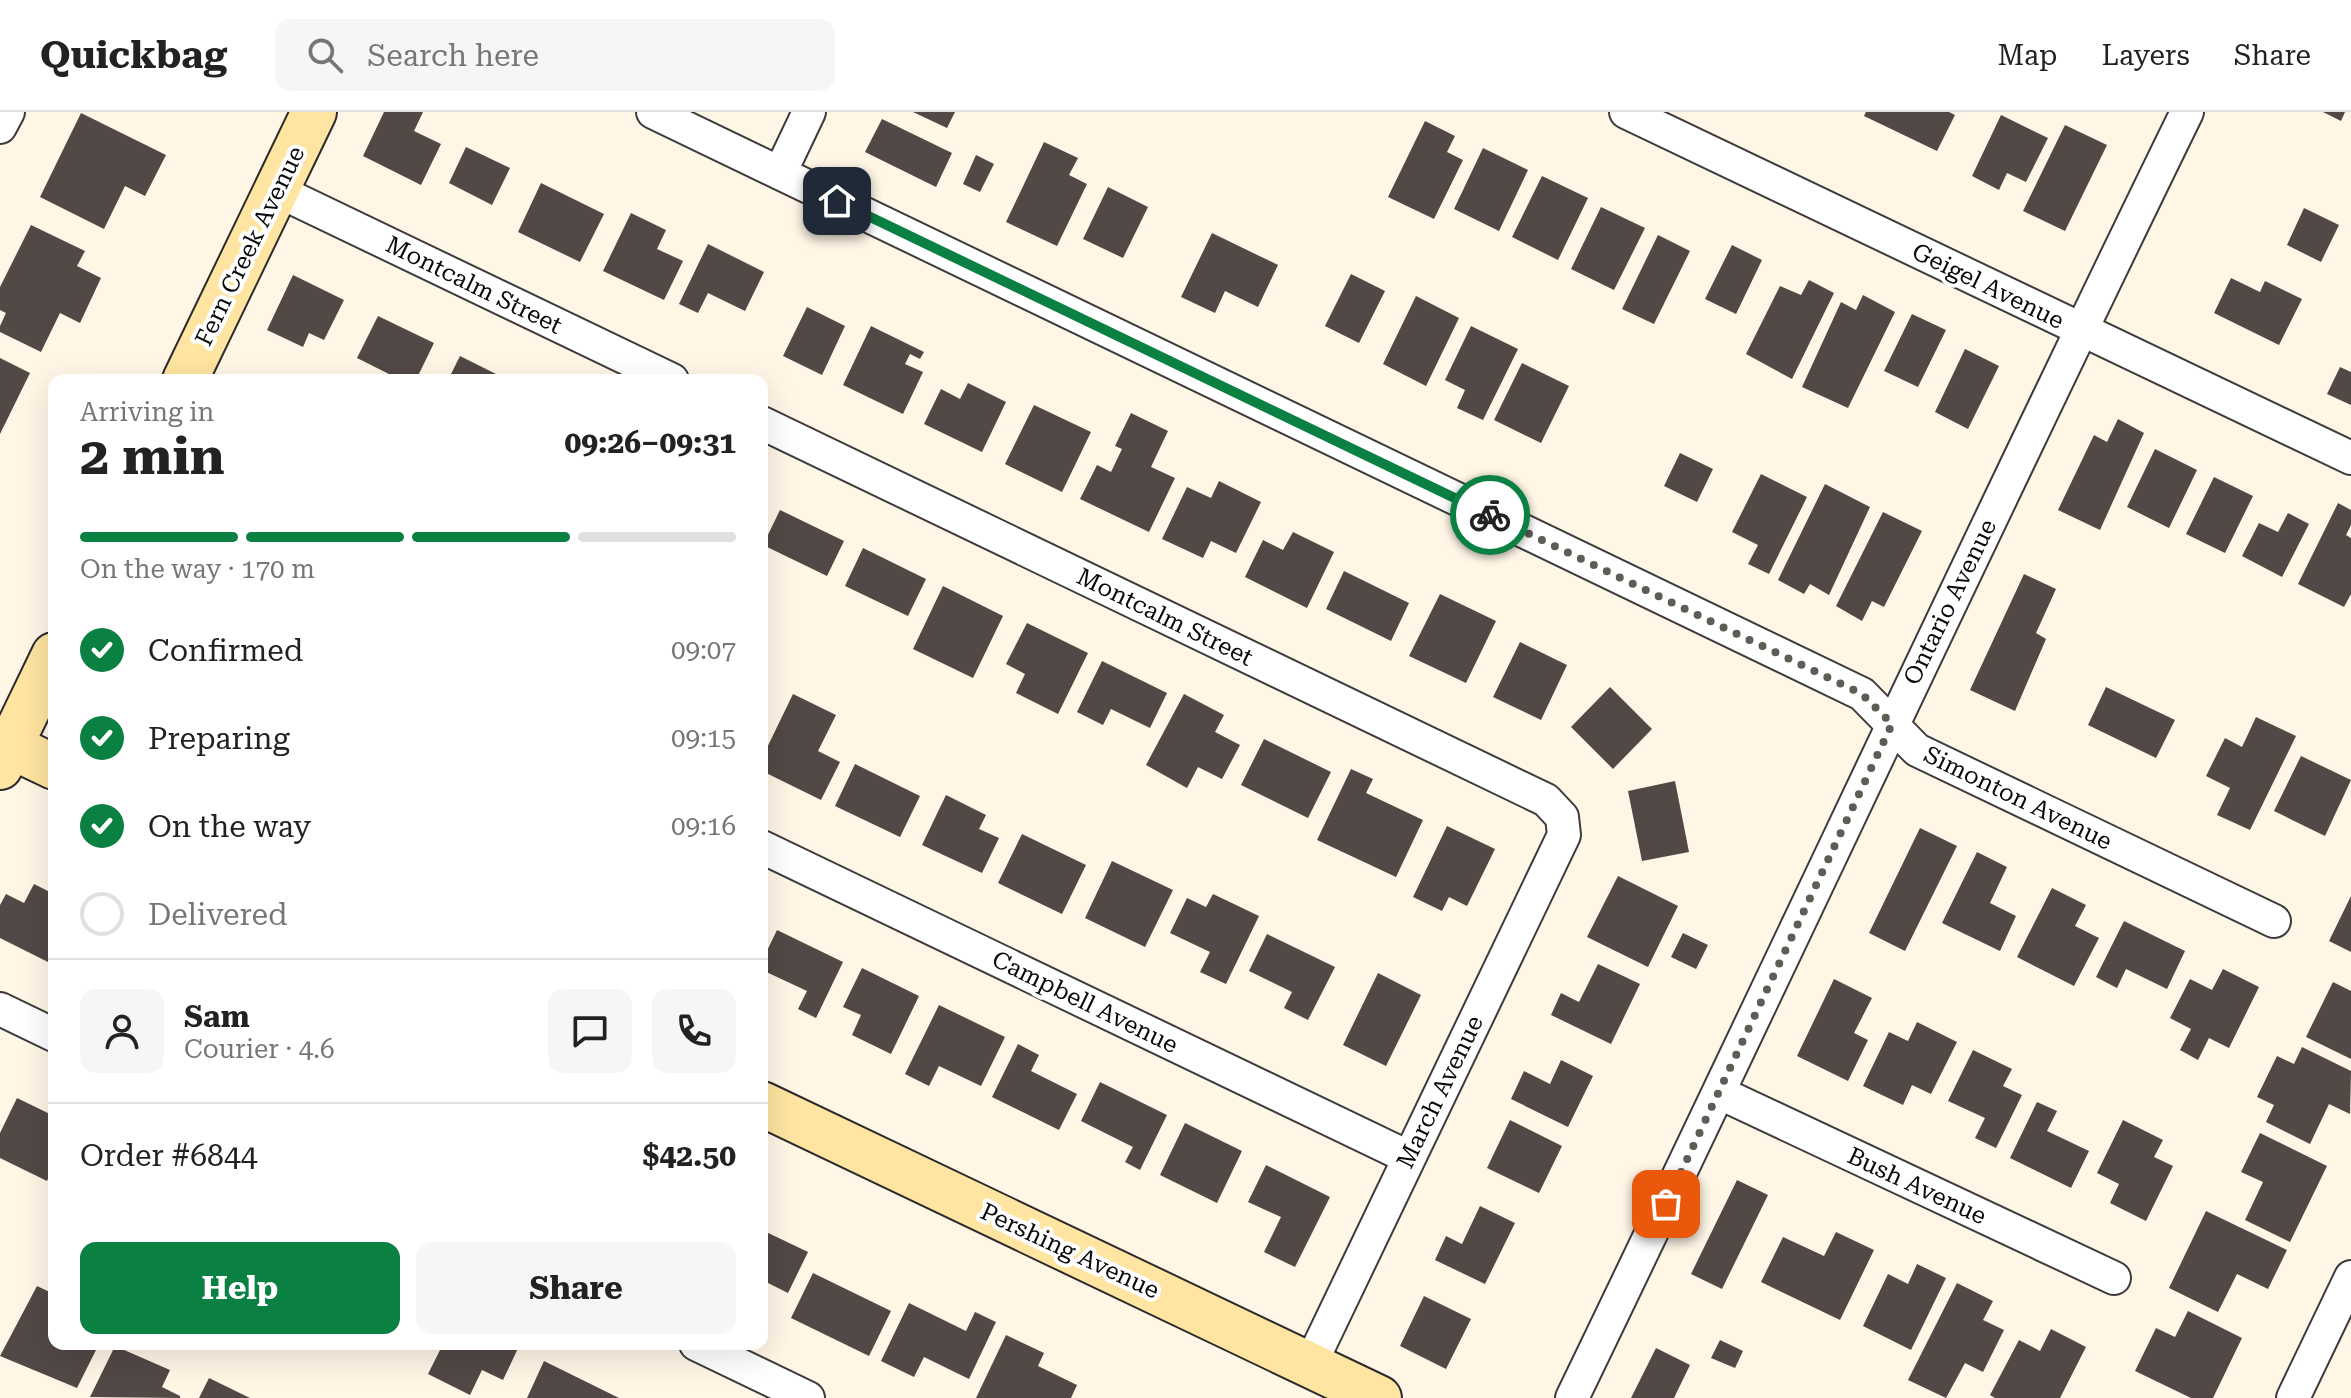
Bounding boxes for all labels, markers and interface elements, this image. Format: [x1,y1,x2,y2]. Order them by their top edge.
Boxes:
search box [275,19,835,91]
text: Quickbag [40,33,227,77]
icon: search [303,33,347,77]
text: Search here [367,38,539,73]
text: Map [1998,39,2057,72]
text: Layers [2101,39,2190,72]
text: Share [2234,39,2311,72]
street label: Fern Creek Avenue [190,142,310,350]
pin [803,167,871,235]
icon: home [815,179,859,223]
street label: Montcalm Street [381,230,567,340]
street label: Geigel Avenue [1907,237,2069,335]
text: Arriving in [80,397,214,427]
text: 09:26–09:31 [564,425,736,460]
text: 2 min [80,426,225,487]
courier [1450,475,1530,555]
icon: bike [1468,493,1512,537]
street label: Ontario Avenue [1898,515,2002,689]
text: On the way · 170 m [80,554,315,584]
street label: Montcalm Street [1072,562,1258,672]
icon: check [80,628,124,672]
text: Confirmed [148,633,303,668]
text: 09:07 [671,635,736,665]
icon: check [80,716,124,760]
text: Preparing [148,721,290,756]
text: 09:15 [671,723,736,753]
street label: Simonton Avenue [1919,740,2117,856]
icon: check [80,804,124,848]
text: On the way [148,809,311,844]
text: 09:16 [671,811,736,841]
text: Delivered [148,897,287,932]
street label: Campbell Avenue [988,945,1182,1059]
button: person [80,989,164,1073]
button: chat [548,989,632,1073]
button: phone [652,989,736,1073]
text: Sam [184,999,250,1034]
street label: March Avenue [1391,1011,1489,1173]
text: Courier · 4.6 [184,1034,334,1064]
text: Order #6844 [80,1138,258,1173]
text: $42.50 [643,1138,736,1173]
street label: Bush Avenue [1843,1142,1991,1230]
pin [1632,1170,1700,1238]
icon: bag [1644,1182,1688,1226]
street label: Pershing Avenue [976,1197,1164,1305]
button: Help [80,1242,400,1334]
button: Share [416,1242,736,1334]

